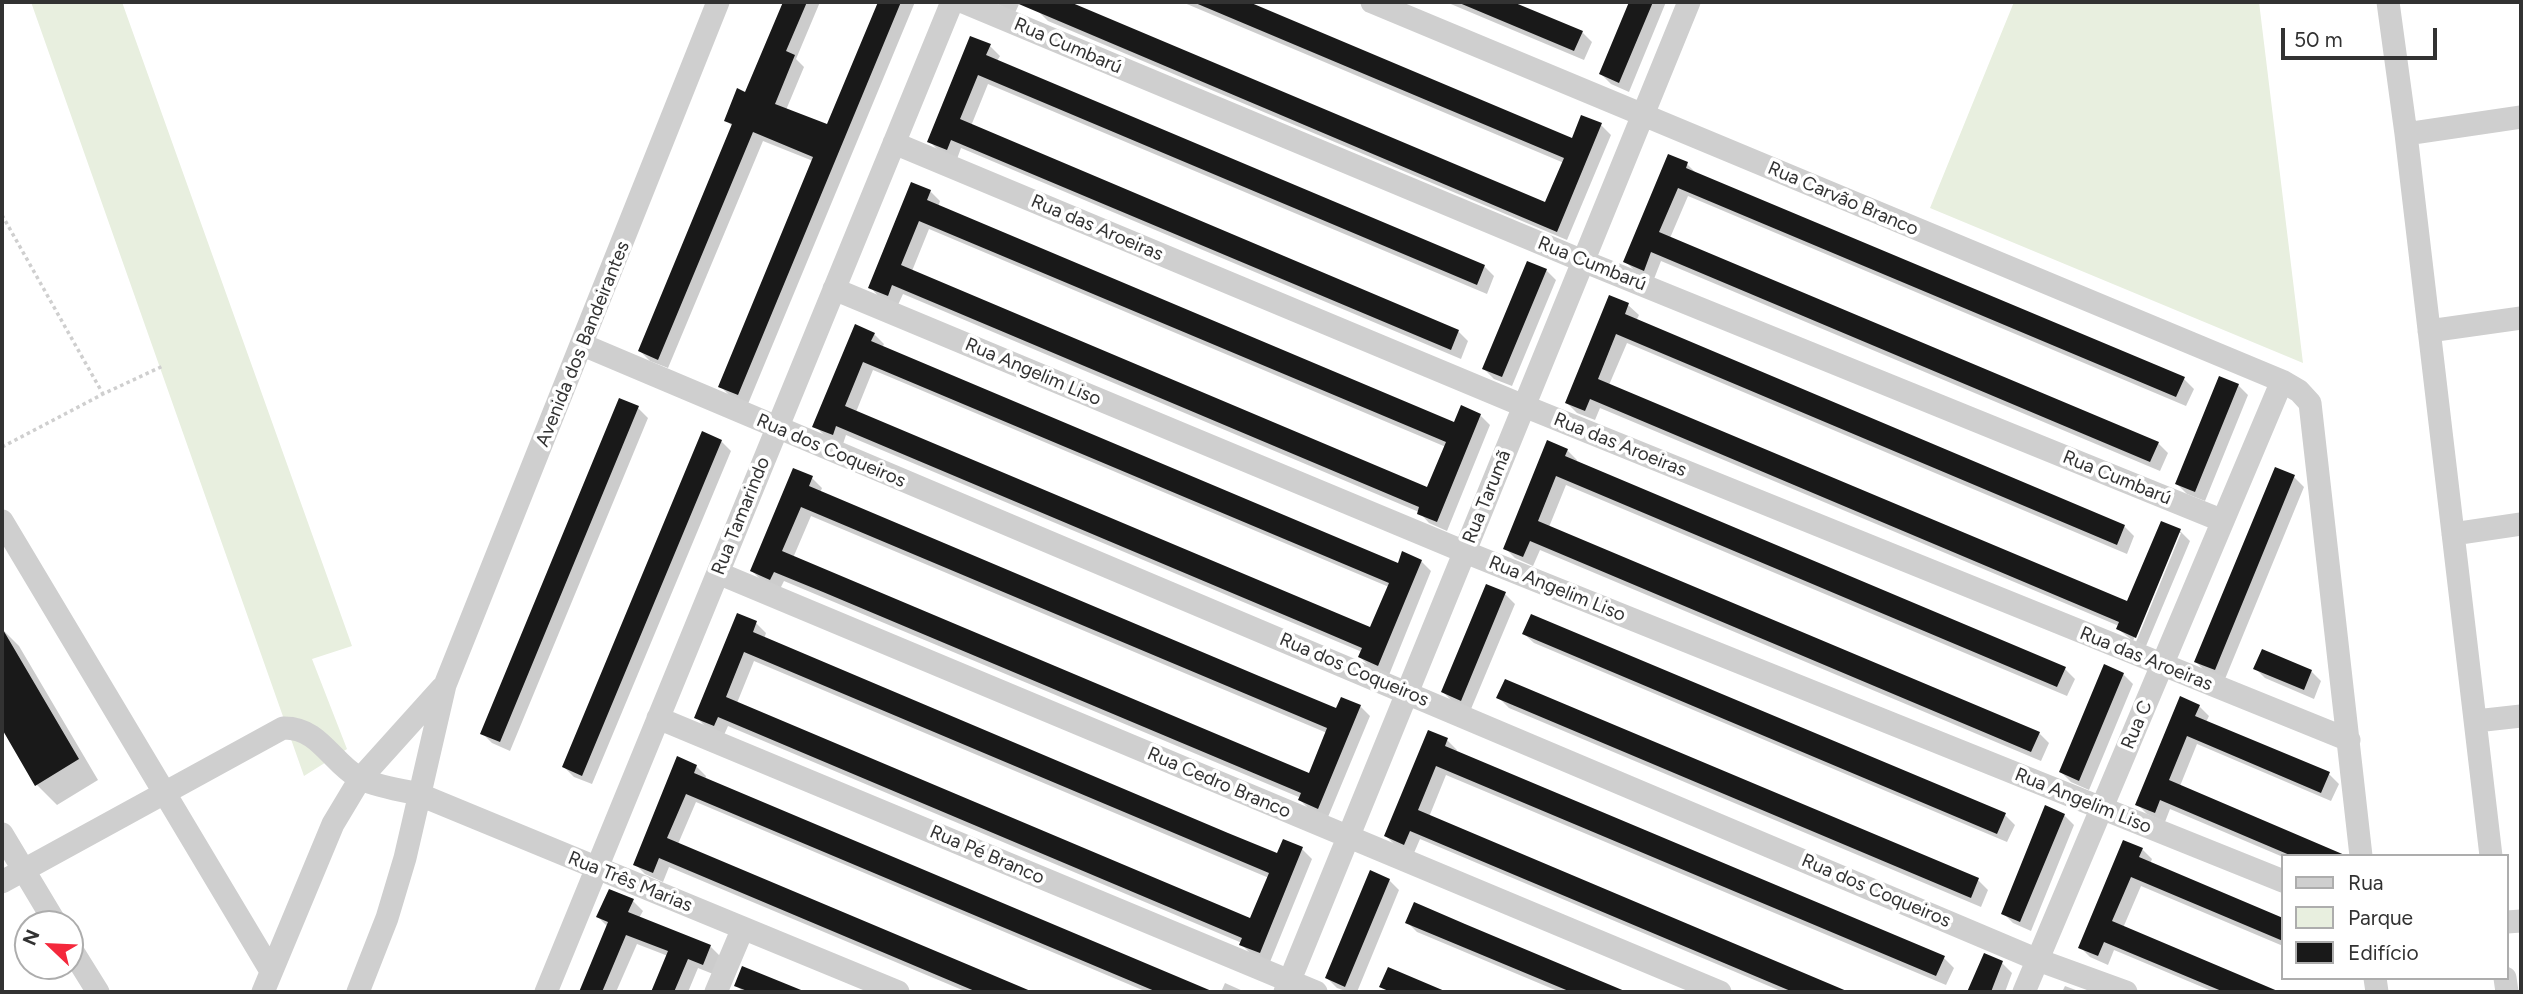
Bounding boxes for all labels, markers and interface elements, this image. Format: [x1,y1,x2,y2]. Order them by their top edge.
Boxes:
street label: Rua Cumbarú [1011,13,1125,79]
scale bar [2285,14,2441,58]
text: 50 m [2294,27,2343,52]
street label: Rua Carvão Branco [1764,157,1922,241]
street label: Rua das Aroeiras [1028,190,1166,266]
street label: Rua Cumbarú [1534,232,1650,296]
street label: Avenida dos Bandeirantes [531,238,635,450]
street label: Rua Angelim Liso [962,333,1104,411]
street label: Rua das Aroeiras [1550,408,1690,482]
street label: Rua dos Coqueiros [753,409,909,493]
street label: Rua Cumbarú [2059,446,2175,510]
street label: Rua Tarumã [1458,447,1516,547]
street label: Rua Tamarindo [707,454,775,578]
street label: Rua Angelim Liso [1485,551,1629,627]
street label: Rua das Aroeiras [2076,622,2216,696]
street label: Rua dos Coqueiros [1276,628,1432,712]
street label: Rua C [2117,697,2157,753]
street label: Rua Cedro Branco [1144,742,1294,824]
street label: Rua Angelim Liso [2011,763,2155,839]
street label: Rua Pé Branco [926,821,1048,889]
street label: Rua Três Marias [565,847,695,917]
street label: Rua dos Coqueiros [1798,849,1954,933]
legend [2282,854,2509,980]
text: Rua [2348,870,2384,895]
text: Parque [2348,905,2413,930]
north arrow [14,910,84,980]
text: N [18,926,45,949]
text: Edifício [2348,940,2419,965]

